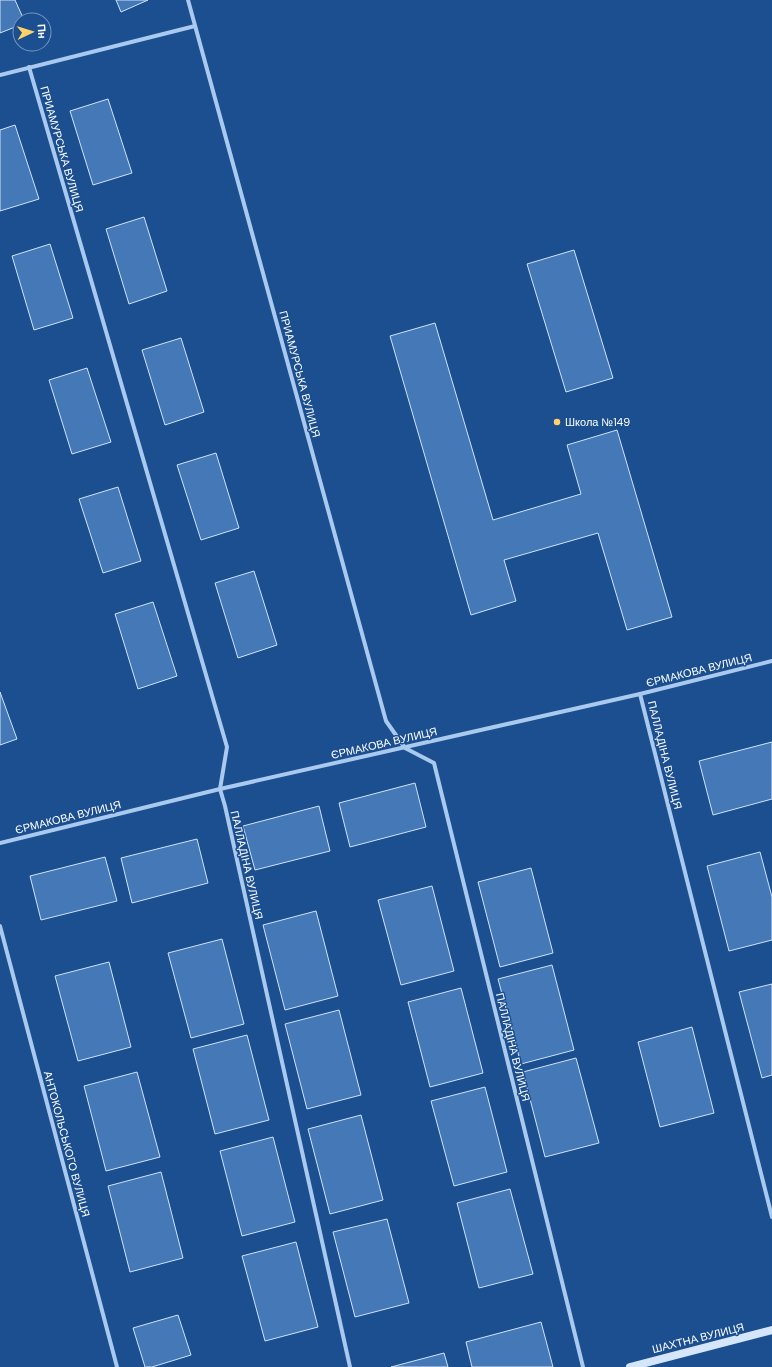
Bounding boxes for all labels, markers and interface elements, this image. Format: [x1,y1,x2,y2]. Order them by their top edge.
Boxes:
north arrow [12,12,52,52]
text: Пн [34,24,49,39]
street label: ПРИАМУРСЬКА ВУЛИЦЯ [37,84,87,214]
street label: ПРИАМУРСЬКА ВУЛИЦЯ [276,309,324,439]
place label: Школа №149 [565,415,630,429]
marker: Школа №149 [552,417,562,427]
street label: ЄРМАКОВА ВУЛИЦЯ [645,650,753,690]
street label: ПАЛЛАДІНА ВУЛИЦЯ [645,699,685,811]
street label: ЄРМАКОВА ВУЛИЦЯ [330,724,438,762]
street label: ЄРМАКОВА ВУЛИЦЯ [14,797,122,837]
street label: ПАЛЛАДІНА ВУЛИЦЯ [228,809,266,921]
street label: ПАЛЛАДІНА ВУЛИЦЯ [493,991,533,1103]
street label: АНТОКОЛЬСЬКОГО ВУЛИЦЯ [41,1069,93,1219]
street label: ШАХТНА ВУЛИЦЯ [650,1320,746,1356]

